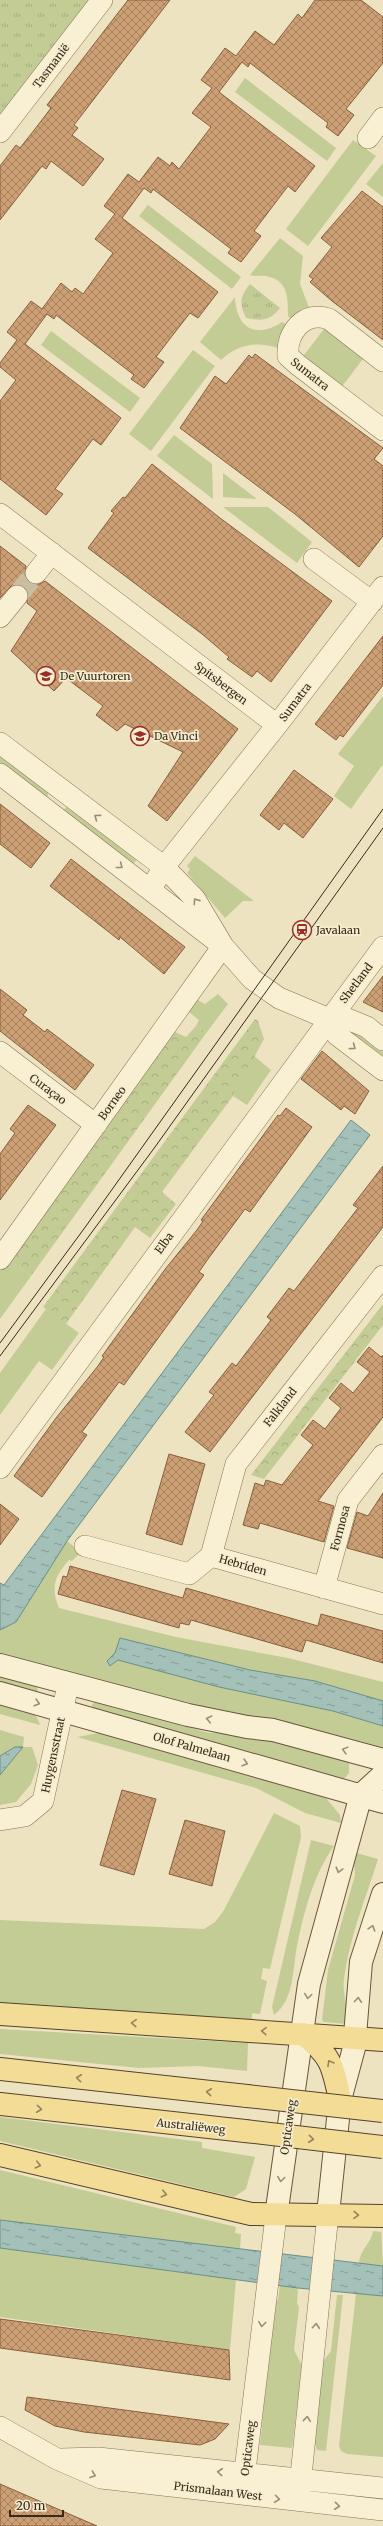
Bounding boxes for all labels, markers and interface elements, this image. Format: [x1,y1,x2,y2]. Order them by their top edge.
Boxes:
street label: Tasmanië [30,41,72,91]
street label: Sumatra [288,355,332,393]
street label: Spitsbergen [192,658,251,708]
school or university icon: De Vuurtoren [35,665,57,687]
place label: De Vuurtoren [60,669,131,683]
street label: Sumatra [276,680,314,724]
school or university icon: Da Vinci [129,725,151,747]
place label: Da Vinci [154,729,198,743]
one-way arrow [95,815,102,822]
one-way arrow [115,862,122,869]
one-way arrow [194,898,201,905]
station icon: Javalaan [291,919,313,941]
place label: Javalaan [315,923,361,937]
street label: Shetland [336,960,376,1006]
one-way arrow [348,1042,355,1049]
street label: Curaçao [27,1071,70,1108]
street label: Borneo [95,1083,129,1123]
street label: Elba [152,1230,176,1256]
street label: Falkland [260,1384,300,1429]
street label: Formosa [327,1504,353,1552]
street label: Hebriden [217,1551,269,1579]
one-way arrow [34,1699,41,1707]
street label: Huygensstraat [38,1715,68,1794]
one-way arrow [206,1716,212,1724]
street label: Olof Palmelaan [152,1729,233,1765]
one-way arrow [342,1746,349,1755]
one-way arrow [242,1758,249,1767]
one-way arrow [336,1867,344,1873]
one-way arrow [367,1925,376,1932]
one-way arrow [304,1993,313,1999]
one-way arrow [354,1997,363,2003]
one-way arrow [131,2018,137,2027]
one-way arrow [261,2026,267,2035]
one-way arrow [328,2060,335,2067]
one-way arrow [76,2074,83,2083]
one-way arrow [206,2088,212,2097]
street label: Opticaweg [277,2098,299,2156]
one-way arrow [36,2104,42,2113]
street label: Australiëweg [155,2115,227,2137]
one-way arrow [308,2134,314,2143]
one-way arrow [35,2160,41,2168]
one-way arrow [277,2176,286,2182]
one-way arrow [161,2189,168,2198]
one-way arrow [353,2211,359,2219]
one-way arrow [258,2321,267,2327]
one-way arrow [311,2323,320,2329]
one-way arrow [302,2416,311,2422]
street label: Opticaweg [238,2419,258,2477]
one-way arrow [217,2467,223,2476]
one-way arrow [89,2470,96,2479]
street label: Prismalaan West [173,2479,264,2503]
scale bar [10,2492,63,2518]
one-way arrow [274,2494,280,2503]
text: 20 m [16,2498,45,2513]
one-way arrow [334,2501,340,2510]

